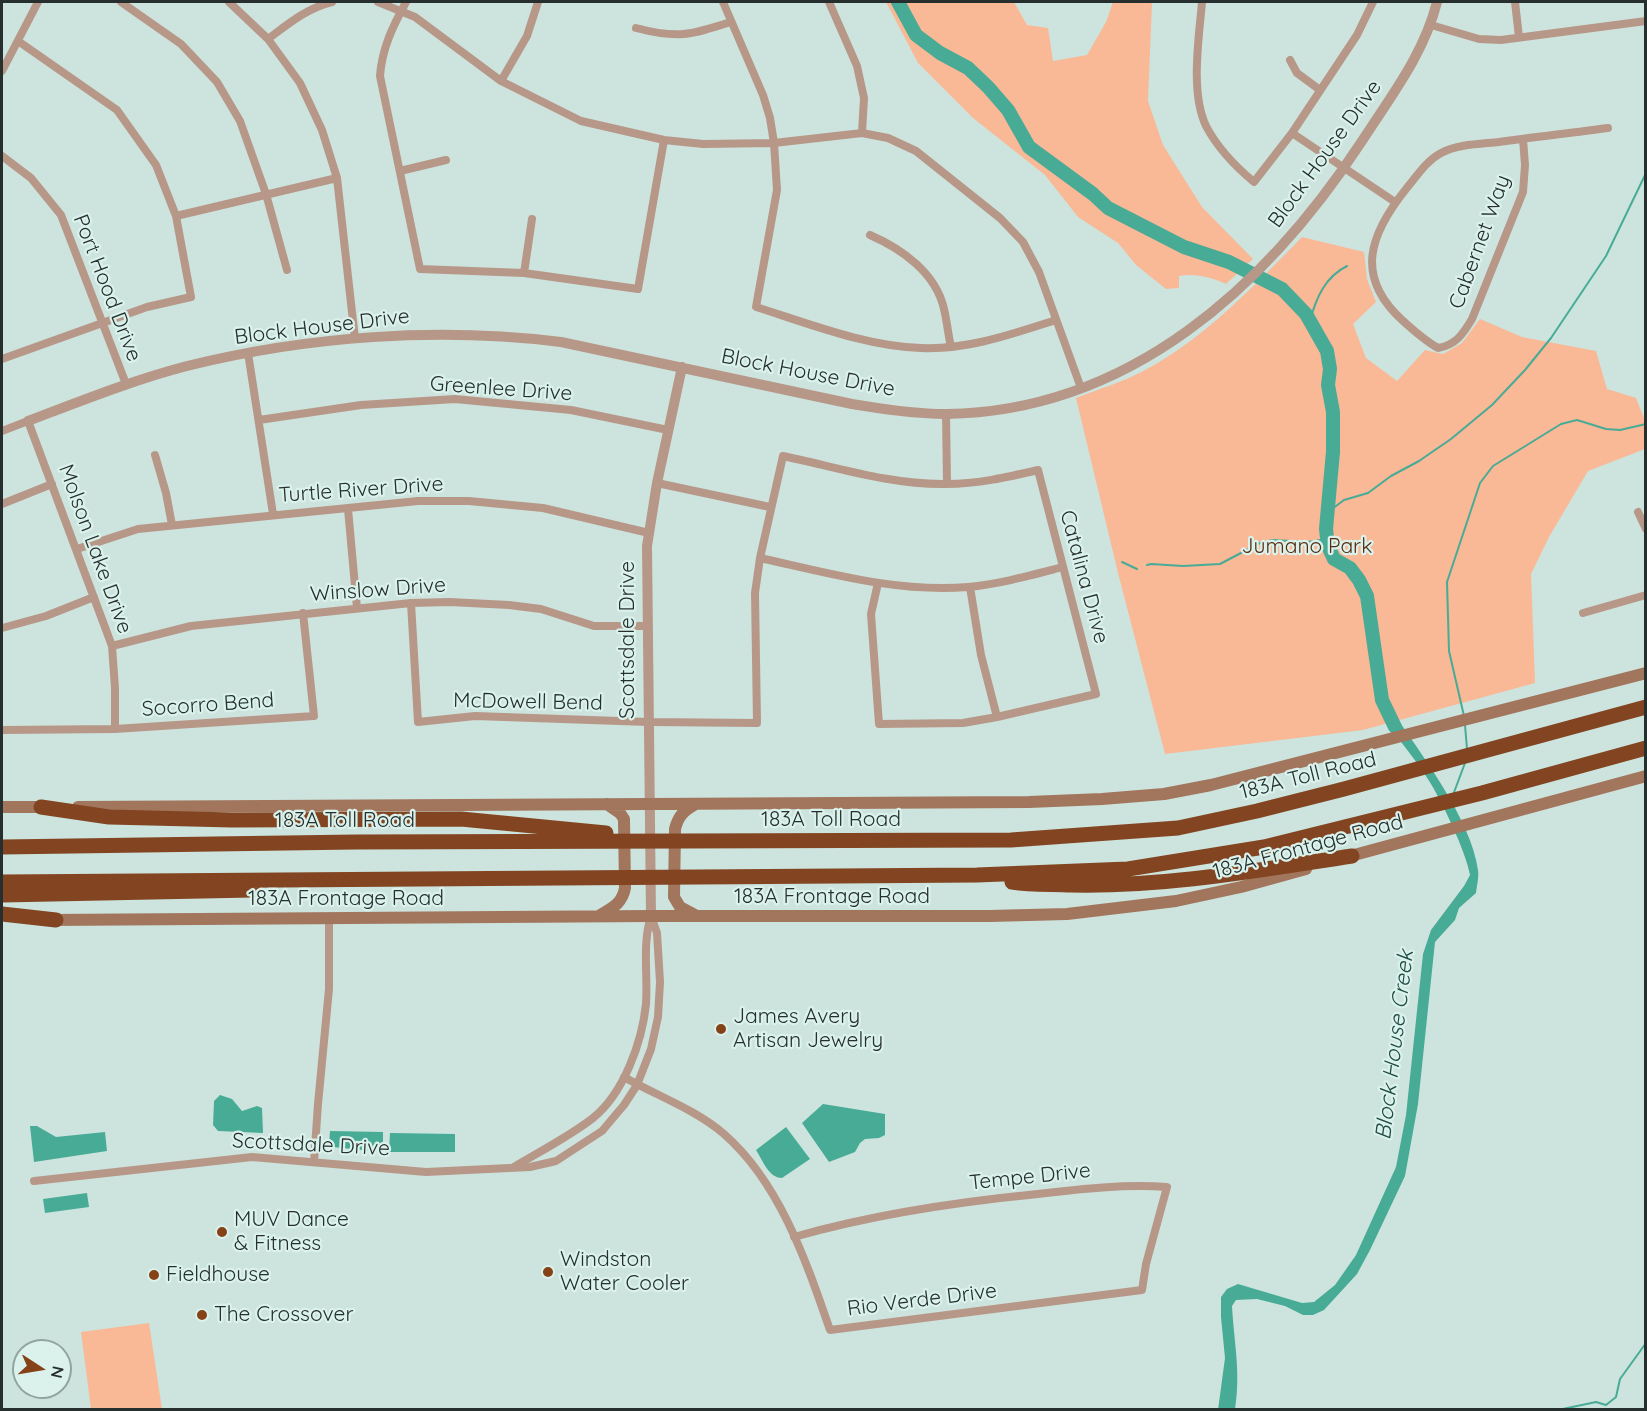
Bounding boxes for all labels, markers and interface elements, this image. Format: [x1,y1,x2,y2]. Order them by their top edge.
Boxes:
street label: Block House Drive [1263,75,1387,233]
street label: Cabernet Way [1444,172,1516,312]
street label: Port Hood Drive [67,211,147,365]
street label: Block House Drive [233,304,411,350]
street label: Block House Drive [719,344,897,402]
street label: Greenlee Drive [429,371,573,407]
street label: Molson Lake Drive [53,461,137,637]
street label: Turtle River Drive [278,472,444,508]
street label: Catalina Drive [1054,508,1114,646]
park label: Jumano Park [1242,534,1372,560]
street label: Scottsdale Drive [615,561,641,719]
street label: Winslow Drive [309,573,447,607]
street label: Socorro Bend [141,688,275,722]
street label: McDowell Bend [453,688,603,716]
street label: 183A Toll Road [1237,747,1379,805]
street label: 183A Toll Road [761,807,901,833]
street label: 183A Toll Road [275,808,415,834]
street label: 183A Frontage Road [1210,809,1406,885]
street label: 183A Frontage Road [734,884,930,910]
street label: 183A Frontage Road [248,886,444,912]
water label: Block House Creek [1370,949,1420,1141]
place label: James Avery Artisan Jewelry [733,1004,883,1054]
marker: James Avery Artisan Jewelry [714,1022,728,1036]
street label: Scottsdale Drive [231,1128,391,1162]
street label: Tempe Drive [968,1158,1092,1196]
place label: MUV Dance & Fitness [234,1207,349,1257]
marker: MUV Dance & Fitness [215,1225,229,1239]
place label: Windston Water Cooler [560,1247,689,1297]
place label: Fieldhouse [166,1262,270,1288]
marker: Windston Water Cooler [541,1265,555,1279]
marker: Fieldhouse [147,1268,161,1282]
street label: Rio Verde Drive [846,1278,998,1322]
place label: The Crossover [214,1302,353,1328]
marker: The Crossover [195,1308,209,1322]
north arrow [12,1339,72,1399]
text: N [47,1364,69,1380]

